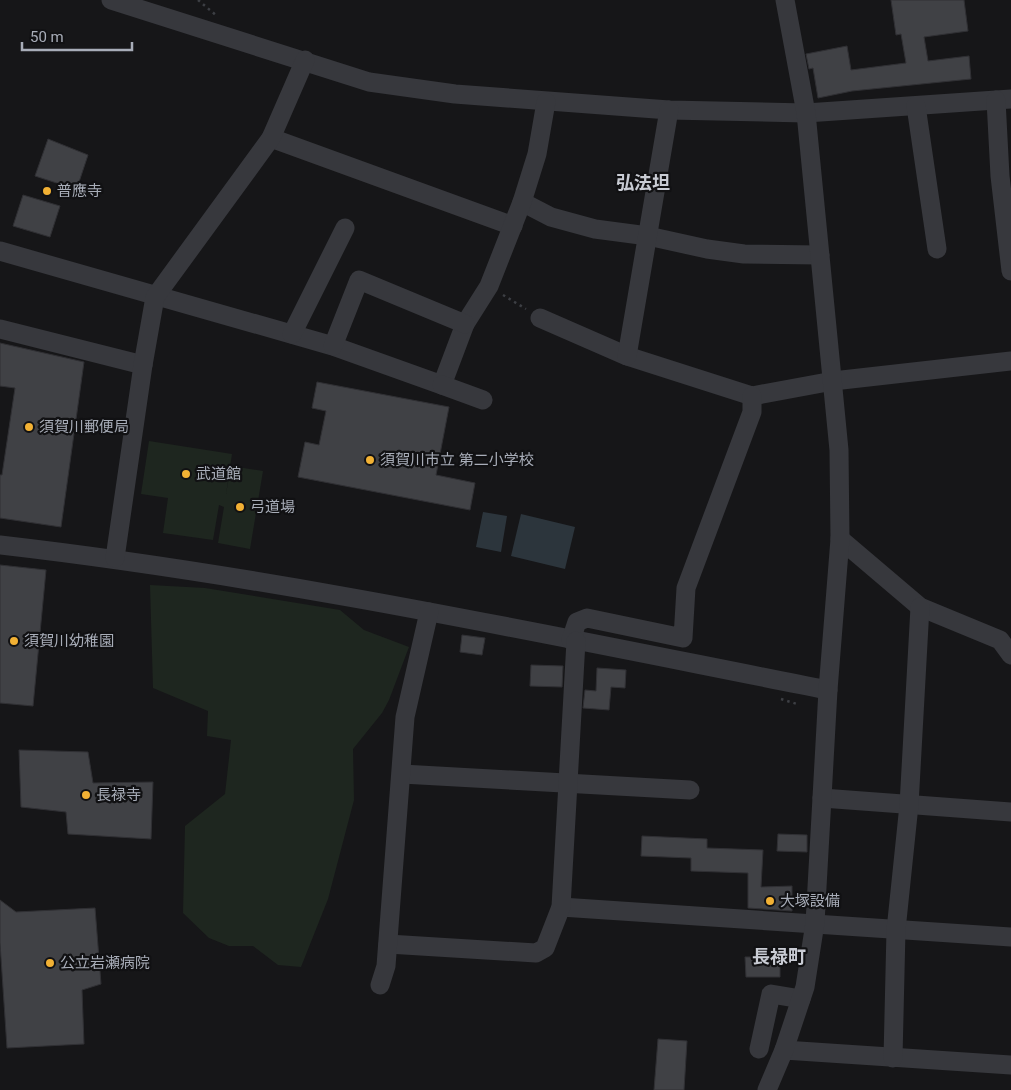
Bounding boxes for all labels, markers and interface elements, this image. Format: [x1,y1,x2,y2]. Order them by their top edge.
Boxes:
scale bar [22,20,132,52]
text: 50 m [30,28,64,46]
district label: 弘法坦 [616,172,670,193]
place label: 普應寺 [57,182,102,200]
marker: 普應寺 [41,185,53,197]
place label: 須賀川郵便局 [39,418,129,436]
marker: 須賀川郵便局 [23,421,35,433]
place label: 須賀川市立 第二小学校 [380,451,534,469]
marker: 須賀川市立 第二小学校 [364,454,376,466]
place label: 武道館 [196,465,241,483]
marker: 武道館 [180,468,192,480]
place label: 弓道場 [250,498,295,516]
marker: 弓道場 [234,501,246,513]
place label: 須賀川幼稚園 [24,632,114,650]
marker: 須賀川幼稚園 [8,635,20,647]
place label: 長禄寺 [96,786,141,804]
marker: 長禄寺 [80,789,92,801]
place label: 大塚設備 [780,892,840,910]
marker: 大塚設備 [764,895,776,907]
district label: 長禄町 [752,946,806,967]
place label: 公立岩瀬病院 [60,954,150,972]
marker: 公立岩瀬病院 [44,957,56,969]

